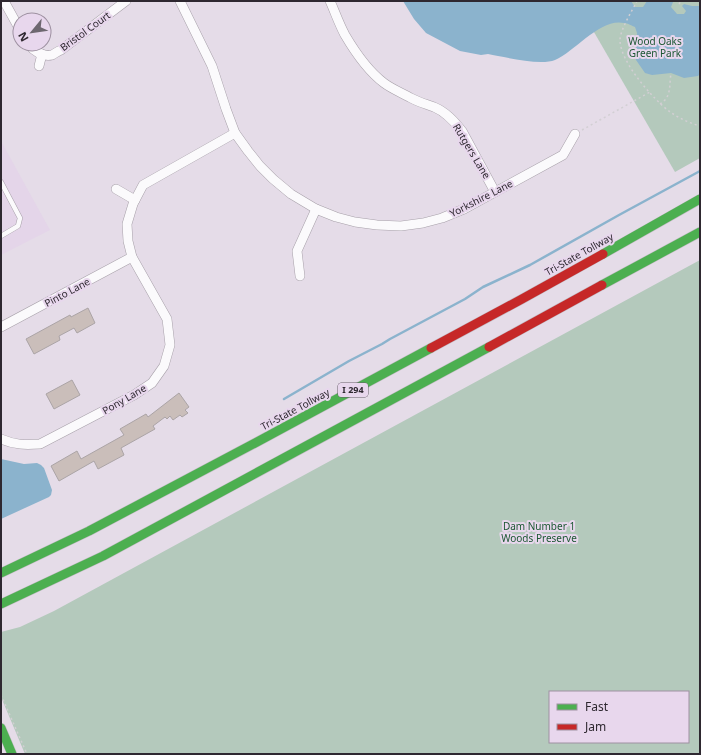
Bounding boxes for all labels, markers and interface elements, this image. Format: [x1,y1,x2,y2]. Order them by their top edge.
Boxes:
street label: Bristol Court [57,8,113,54]
north arrow [12,12,52,52]
text: N [14,30,32,45]
park label: Wood Oaks Green Park [628,34,682,60]
street label: Rutgers Lane [450,121,494,181]
street label: Yorkshire Lane [447,176,515,220]
street label: Tri-State Tollway [542,229,616,279]
street label: Pinto Lane [42,274,93,310]
street label: Pony Lane [99,381,149,417]
road number: I 294 [338,383,368,397]
street label: Tri-State Tollway [258,385,333,433]
park label: Dam Number 1 Woods Preserve [501,519,577,545]
legend [549,691,689,743]
text: Fast [585,698,609,715]
text: Jam [584,718,606,735]

